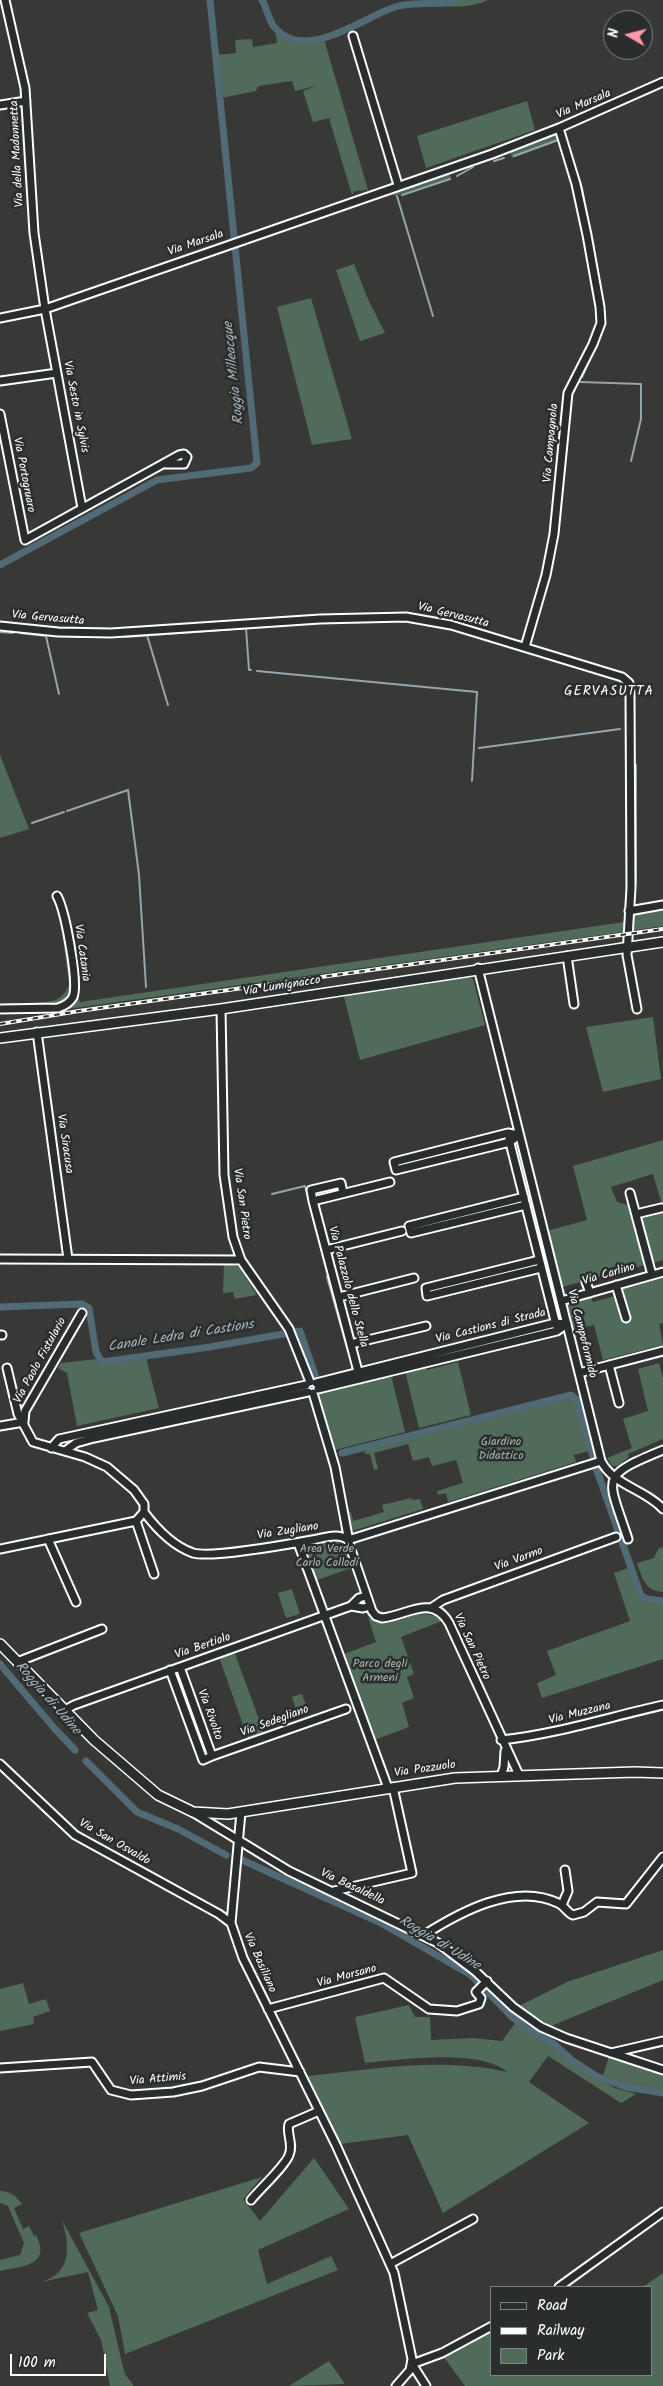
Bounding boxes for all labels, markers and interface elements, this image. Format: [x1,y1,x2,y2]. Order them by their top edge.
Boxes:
north arrow [603,10,653,60]
text: N [603,27,626,39]
street label: Via Marsala [554,87,614,123]
street label: Via della Madonnetta [8,100,28,208]
street label: Via Marsala [166,228,226,260]
water label: Roggia Milleacque [221,321,249,425]
street label: Via Sesto in Sylvis [59,360,91,454]
street label: Via Campagnola [541,403,563,483]
street label: Via Portogruaro [9,436,37,514]
street label: Via Gervasutta [416,600,490,632]
street label: Via Gervasutta [11,609,85,629]
district label: GERVASUTTA [563,685,655,701]
street label: Via Catania [70,923,92,983]
street label: Via Lumignacco [242,974,322,1000]
street label: Via Siracusa [53,1113,75,1175]
street label: Via San Pietro [229,1167,253,1241]
street label: Via Palazzolo dello Stella [324,1225,370,1349]
street label: Via Carlino [581,1261,637,1289]
street label: Via Campoformido [563,1288,599,1380]
street label: Via Castions di Strada [435,1306,547,1348]
street label: Via Paolo Fistulario [11,1316,71,1406]
water label: Canale Ledra di Castions [107,1317,255,1357]
park label: Giardino Didattico [478,1436,524,1464]
street label: Via Zugliano [256,1520,320,1544]
park label: Area Verde Carlo Collodi [296,1543,358,1571]
street label: Via Varmo [493,1545,545,1575]
street label: Via San Pietro [449,1611,493,1683]
street label: Via Bertiolo [173,1631,233,1663]
park label: Parco degli Armeni [353,1658,407,1686]
water label: Roggia di Udine [11,1659,83,1739]
street label: Via Rivolto [193,1688,225,1742]
street label: Via Muzzana [548,1699,612,1729]
street label: Via Sedegliano [239,1703,311,1741]
street label: Via Pozzuolo [393,1759,457,1781]
street label: Via San Osvaldo [76,1817,152,1869]
street label: Via Basaldella [317,1867,387,1909]
water label: Roggia di Udine [395,1913,483,1975]
street label: Via Basiliano [239,1931,279,1995]
street label: Via Morsano [316,1962,378,1992]
street label: Via Attimis [129,2070,187,2090]
legend [490,2286,653,2376]
text: Road [537,2294,567,2318]
text: Railway [537,2319,584,2343]
scale bar [12,2344,109,2376]
text: Park [537,2344,564,2368]
text: 100 m [18,2351,56,2375]

